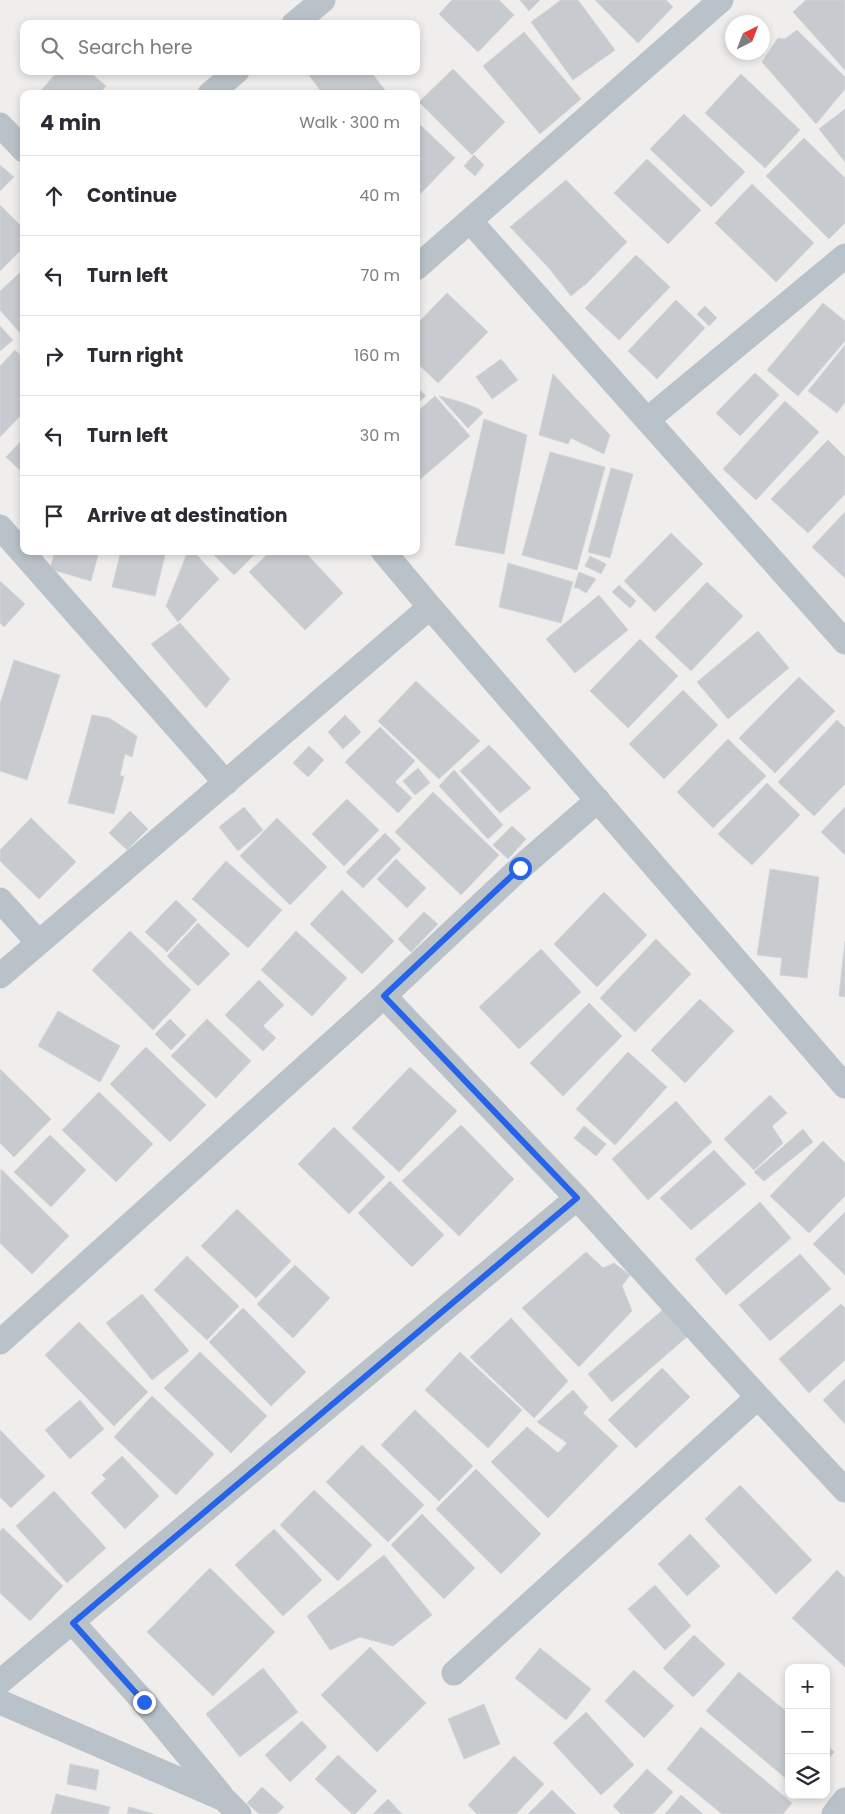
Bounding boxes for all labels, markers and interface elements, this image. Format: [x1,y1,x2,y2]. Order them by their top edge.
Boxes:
north arrow [725,15,770,60]
search box [20,20,420,75]
icon: search [38,34,66,62]
text: Search here [78,34,192,61]
text: 4 min [40,108,101,137]
text: Walk · 300 m [299,111,400,134]
icon: ahead [40,182,68,210]
text: Continue [87,182,177,209]
text: 40 m [359,184,400,207]
icon: left [40,262,68,290]
text: Turn left [87,262,168,289]
text: 70 m [360,264,400,287]
icon: right [40,342,68,370]
text: Turn right [87,342,183,369]
text: 160 m [354,344,400,367]
icon: left [40,422,68,450]
text: Turn left [87,422,168,449]
text: 30 m [360,424,400,447]
icon: arrive [40,502,68,530]
text: Arrive at destination [87,502,288,529]
route start [509,857,532,880]
map controls [785,1664,830,1799]
button: + [785,1664,830,1709]
route end [133,1691,156,1714]
button: − [785,1709,830,1754]
button: layers [785,1754,830,1799]

